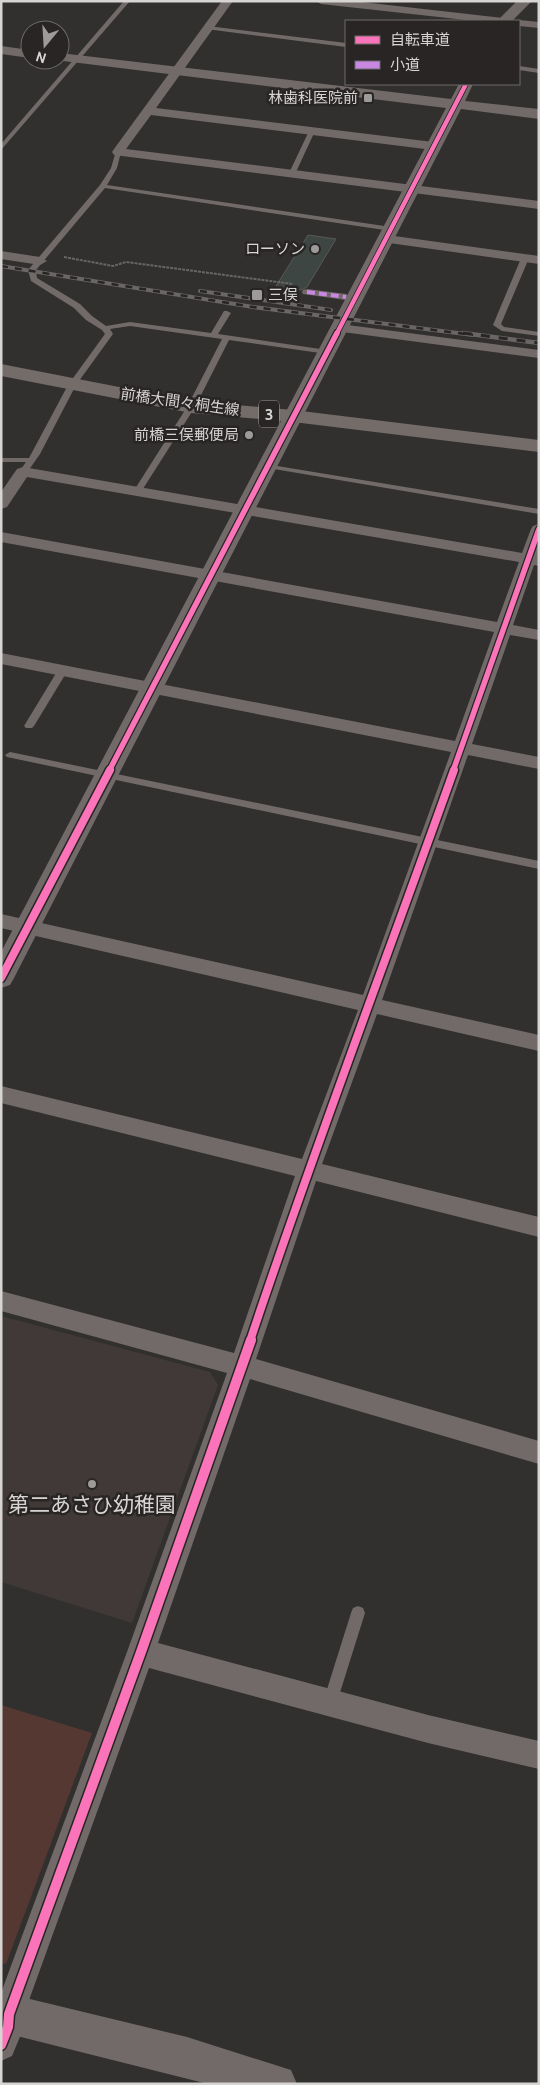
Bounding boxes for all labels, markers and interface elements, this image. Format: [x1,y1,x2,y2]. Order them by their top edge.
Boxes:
north arrow [20,20,70,70]
legend [345,20,520,85]
text: 自転車道 [390,31,450,49]
text: N [33,47,48,67]
text: 小道 [390,56,420,74]
place label: 林歯科医院前 [268,89,358,107]
marker: 林歯科医院前 [362,92,374,104]
place label: ローソン [245,240,305,258]
marker: ローソン [309,243,321,255]
place label: 三俣 [268,286,298,304]
marker: 三俣 [250,288,264,302]
street label: 前橋大間々桐生線 [119,385,241,419]
road number: 3 [259,400,279,428]
place label: 前橋三俣郵便局 [134,426,239,444]
marker: 前橋三俣郵便局 [243,429,255,441]
marker: 第二あさひ幼稚園 [86,1478,98,1490]
place label: 第二あさひ幼稚園 [8,1492,176,1517]

